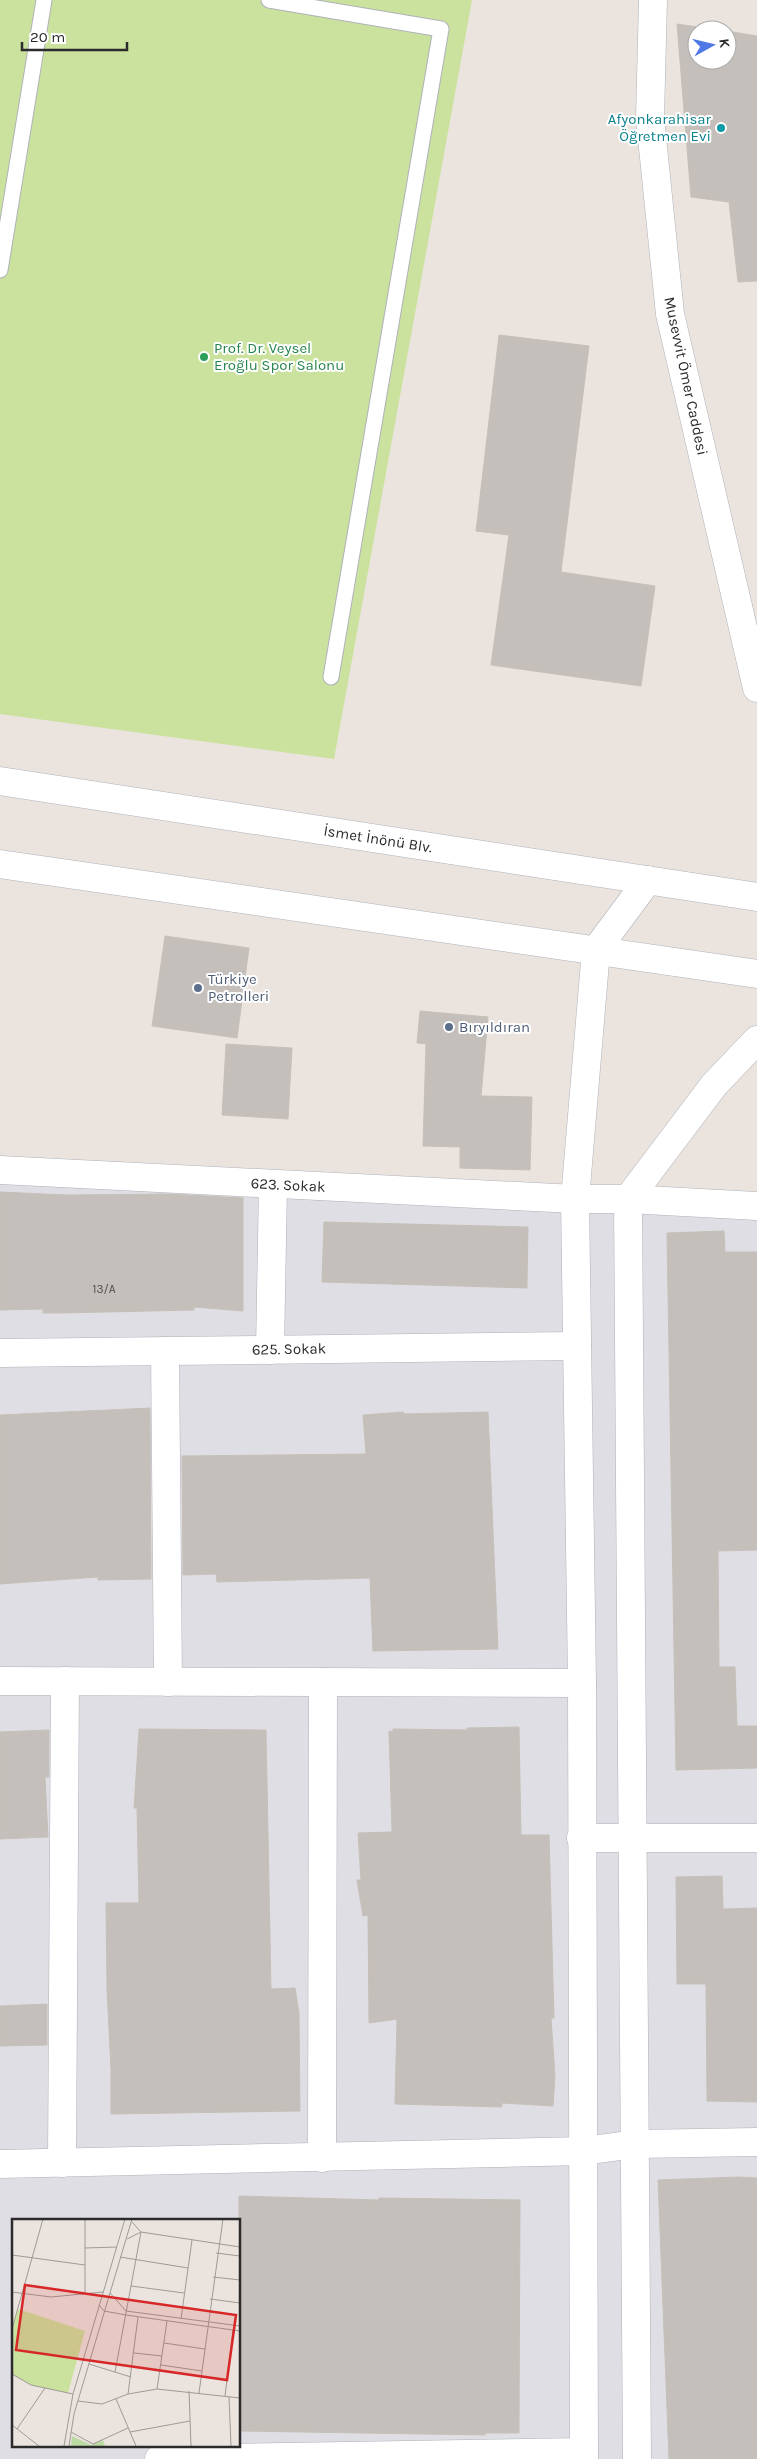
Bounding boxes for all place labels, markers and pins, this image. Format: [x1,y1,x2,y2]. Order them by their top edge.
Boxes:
place label: Afyonkarahisar Öğretmen Evi [608,110,712,145]
marker: Afyonkarahisar Öğretmen Evi [715,122,727,134]
place label: Prof. Dr. Veysel Eroğlu Spor Salonu [214,339,344,374]
marker: Prof. Dr. Veysel Eroğlu Spor Salonu [198,351,210,363]
place label: Türkiye Petrolleri [208,970,269,1005]
marker: Türkiye Petrolleri [192,982,204,994]
place label: Bıryıldıran [459,1018,530,1036]
marker: Bıryıldıran [443,1021,455,1033]

